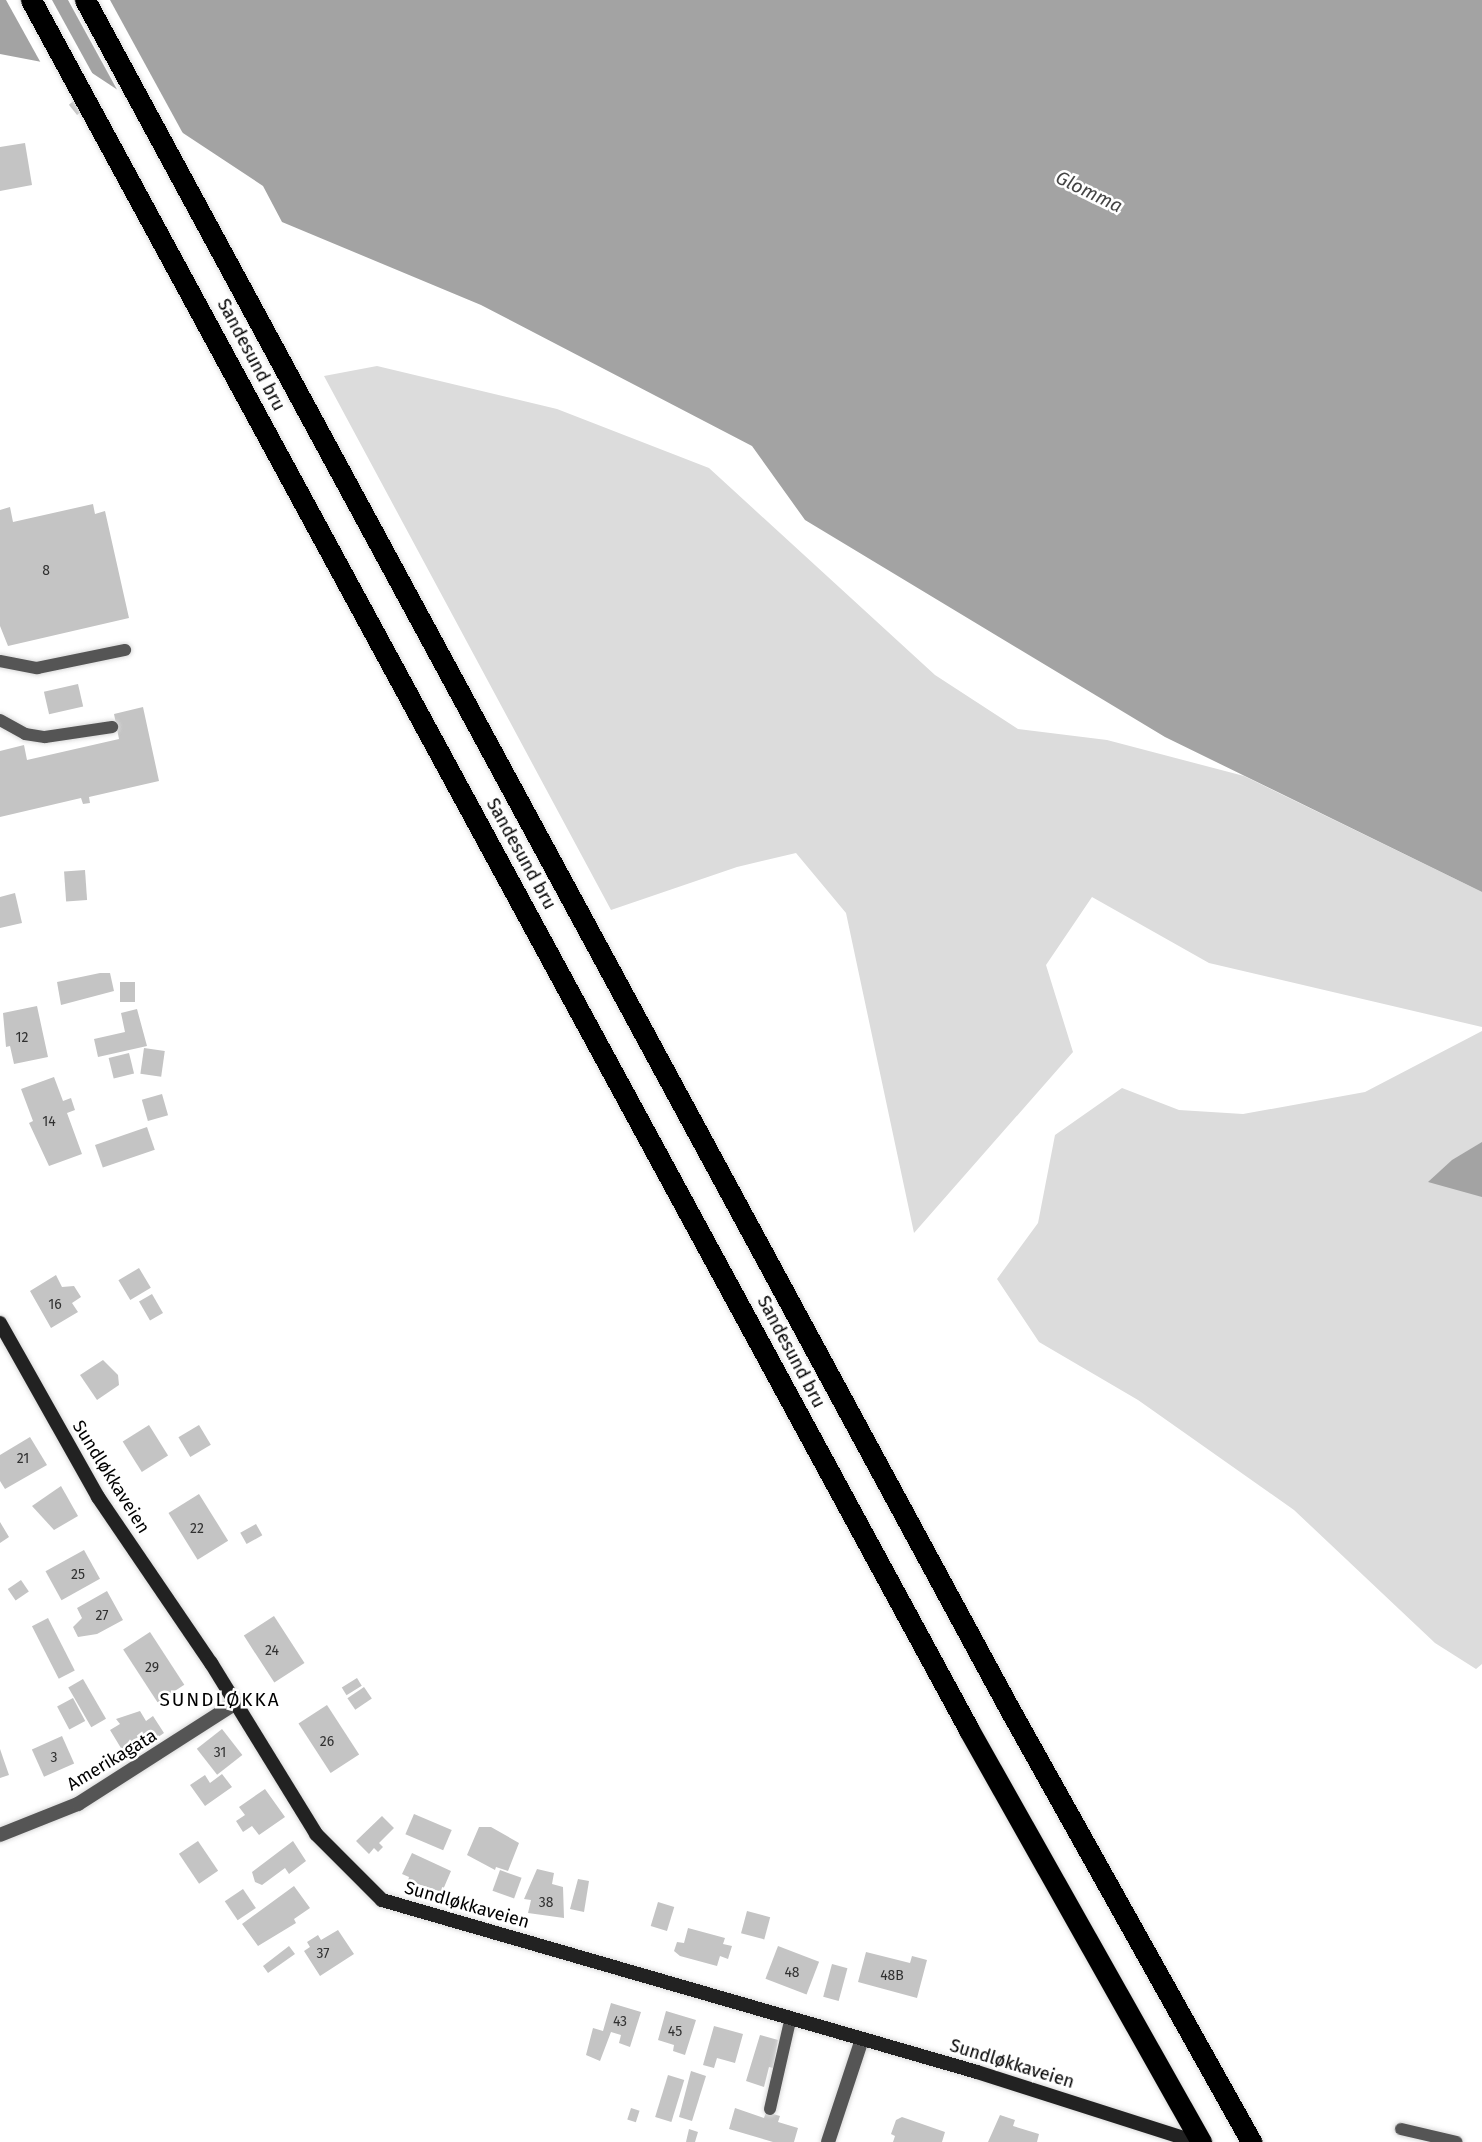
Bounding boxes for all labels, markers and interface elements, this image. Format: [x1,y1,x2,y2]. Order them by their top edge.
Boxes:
water label: Glomma [1052,166,1126,218]
street label: Sandesund bru [212,295,290,415]
house number: 8 [42,563,50,579]
street label: Sandesund bru [482,795,560,913]
house number: 12 [16,1030,28,1046]
house number: 14 [42,1114,56,1130]
street label: Sandesund bru [752,1292,830,1412]
house number: 16 [48,1297,62,1313]
street label: Sundløkkaveien [68,1417,154,1537]
house number: 21 [17,1451,29,1467]
house number: 22 [190,1521,204,1537]
house number: 25 [71,1567,85,1583]
house number: 27 [95,1608,109,1624]
house number: 24 [265,1643,279,1659]
house number: 29 [145,1660,159,1676]
district label: SUNDLØKKA [161,1689,279,1711]
street label: Amerikagata [63,1725,161,1795]
house number: 26 [320,1734,334,1750]
house number: 31 [214,1745,226,1761]
house number: 3 [51,1750,57,1766]
street label: Sundløkkaveien [402,1877,532,1933]
house number: 38 [539,1895,553,1911]
house number: 37 [316,1946,330,1962]
house number: 48 [784,1965,800,1981]
house number: 48B [880,1968,904,1984]
house number: 43 [613,2014,627,2030]
house number: 45 [668,2024,682,2040]
street label: Sundløkkaveien [947,2035,1077,2093]

